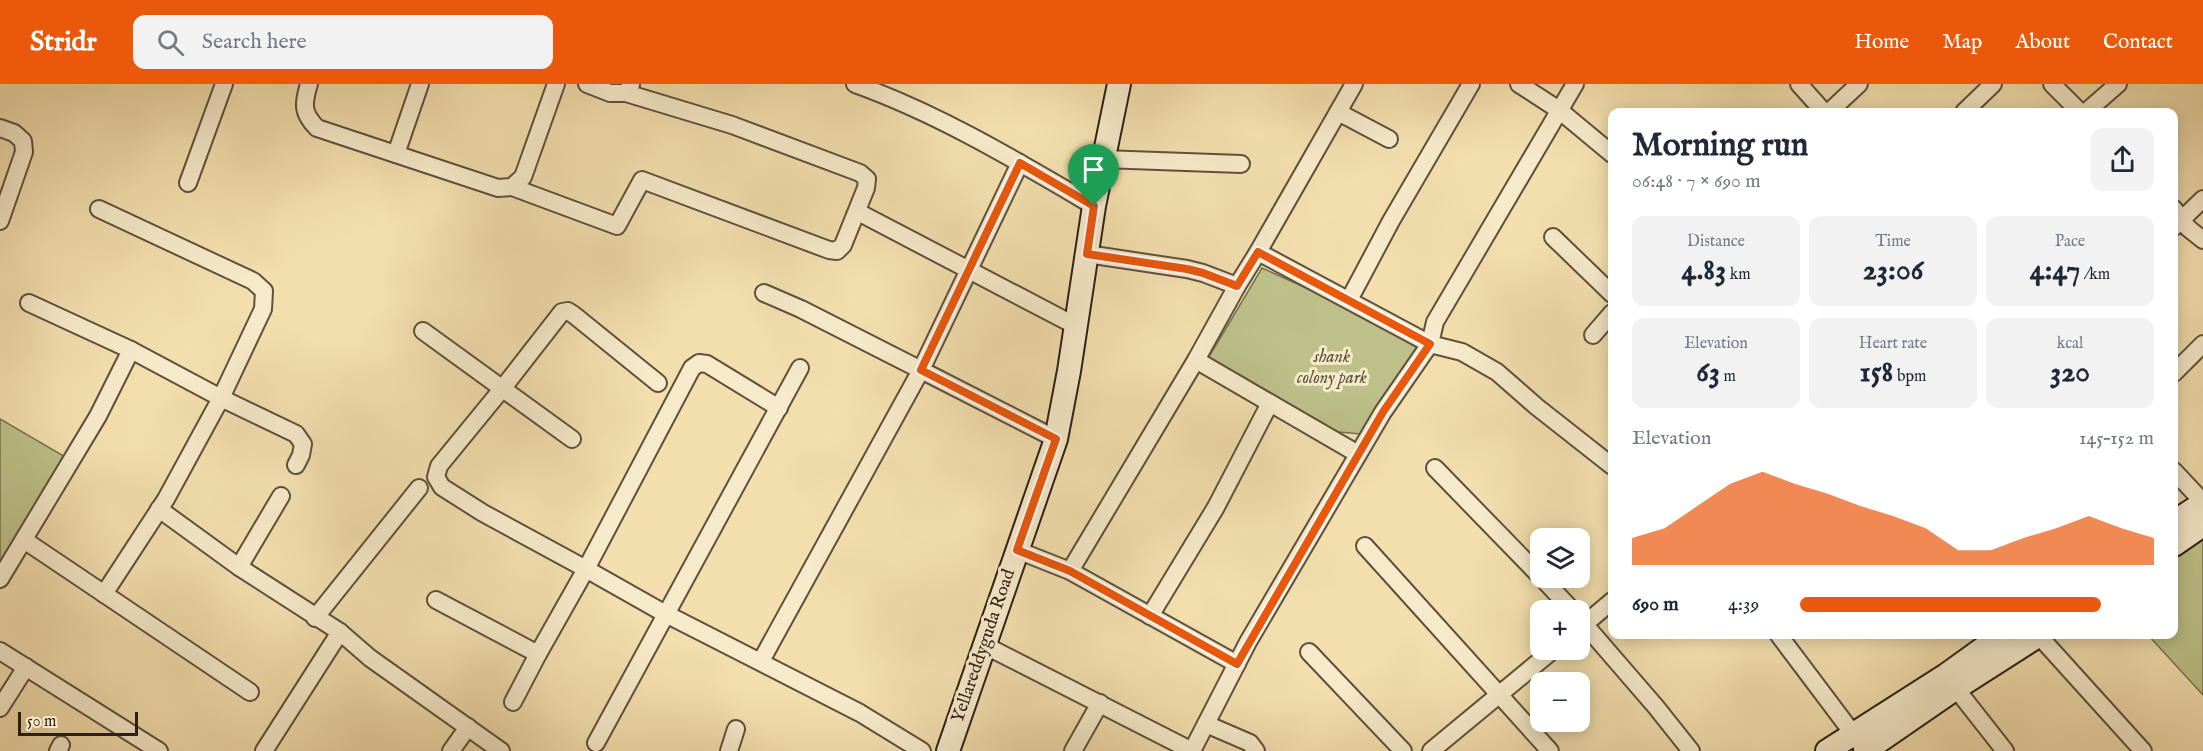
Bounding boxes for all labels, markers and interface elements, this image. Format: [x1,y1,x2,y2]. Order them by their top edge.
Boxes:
search box [133,15,553,69]
text: Stridr [30,25,97,60]
icon: search [154,26,187,59]
text: Search here [202,28,307,56]
text: Home [1854,29,1909,56]
text: Map [1942,29,1982,56]
text: About [2015,29,2070,56]
text: Contact [2103,29,2173,56]
text: Morning run [1632,125,1808,167]
button: share [2091,128,2154,191]
pin [1068,144,1119,206]
icon: arrive [1077,153,1110,186]
text: 06:48 · 7 × 690 m [1632,169,1761,194]
text: Distance [1687,232,1745,252]
text: Time [1875,232,1911,252]
text: Pace [2055,232,2085,252]
text: 4.83 [1681,252,1726,290]
text: 23:06 [1863,252,1923,290]
text: 4:47 [2030,252,2080,290]
text: km [1726,265,1751,285]
text: /km [2080,265,2110,285]
text: Elevation [1684,334,1748,354]
text: Heart rate [1859,334,1927,354]
text: kcal [2057,334,2083,354]
park label: shank colony park [1297,346,1367,390]
text: 63 [1696,354,1720,392]
text: 158 [1860,354,1893,392]
text: 320 [2050,354,2090,392]
text: m [1720,367,1736,387]
text: bpm [1893,367,1926,387]
text: Elevation [1632,426,1711,451]
text: 145–152 m [2079,426,2154,451]
map controls [1530,528,1590,732]
button: layers [1530,528,1590,588]
street label: Yellareddyguda Road [947,566,1021,726]
text: 690 m [1632,592,1679,617]
text: 4:39 [1728,592,1759,617]
button: + [1530,600,1590,660]
button: − [1530,672,1590,732]
scale bar [18,709,138,736]
text: 50 m [27,712,56,732]

